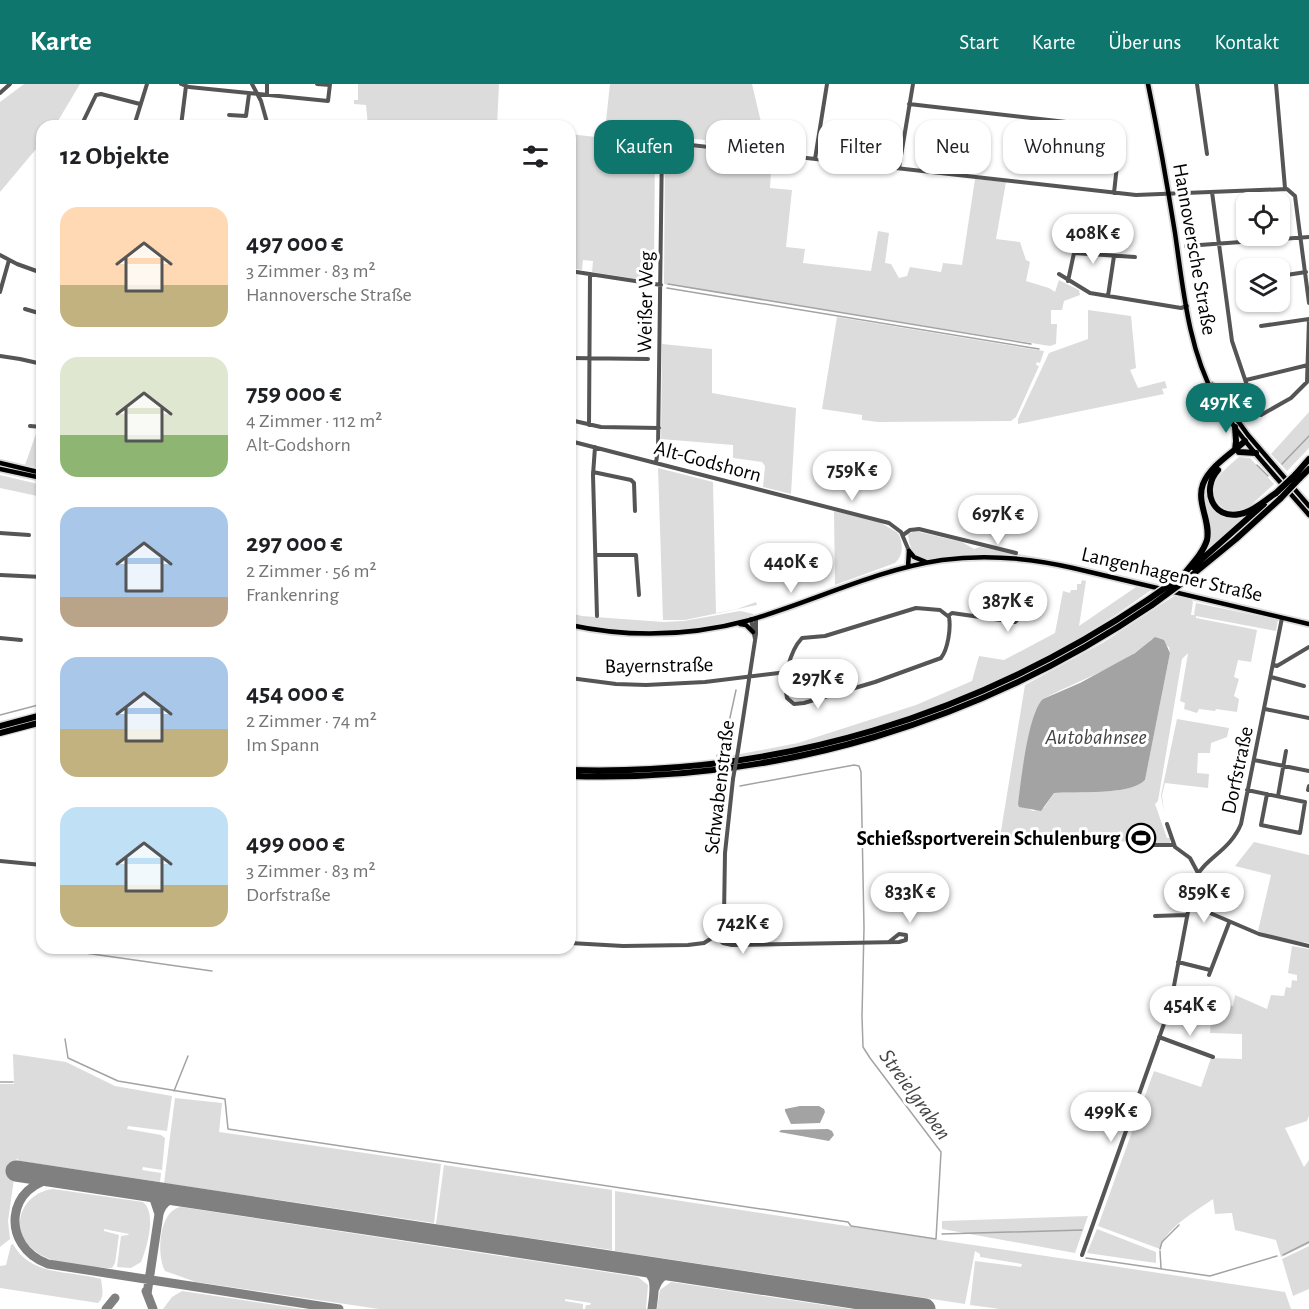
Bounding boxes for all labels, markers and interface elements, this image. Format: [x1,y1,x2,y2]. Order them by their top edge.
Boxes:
text: Karte [30,28,92,56]
text: Start [959,32,999,53]
text: Karte [1032,32,1075,53]
text: Über uns [1108,32,1181,53]
text: Kontakt [1214,32,1279,53]
chip: Kaufen [594,120,694,174]
chip: Mieten [706,120,806,174]
chip: Filter [818,120,903,174]
chip: Neu [915,120,991,174]
chip: Wohnung [1003,120,1126,174]
icon: filters [519,140,552,173]
text: 12 Objekte [60,143,169,169]
street label: Hannoversche Straße [1169,162,1220,337]
map controls [1236,192,1290,312]
button: locate [1236,192,1290,246]
pin: 408K € [1044,214,1142,265]
text: 408K € [1066,223,1120,243]
text: 497 000 € [246,230,344,256]
icon: home [108,231,180,303]
street label: Weißer Weg [634,250,657,353]
button: layers [1236,258,1290,312]
text: 3 Zimmer · 83 m² [246,261,376,281]
text: Hannoversche Straße [246,285,412,305]
text: 759 000 € [246,380,342,406]
icon: home [108,381,180,453]
pin: 497K € [1177,383,1275,434]
text: 497K € [1200,392,1252,412]
text: 4 Zimmer · 112 m² [246,411,382,431]
text: Alt-Godshorn [246,435,351,455]
street label: Alt-Godshorn [652,437,764,486]
pin: 759K € [803,451,901,502]
text: 759K € [827,460,877,480]
pin: 697K € [949,495,1047,546]
text: 697K € [972,504,1024,524]
text: 297 000 € [246,530,343,556]
icon: home [108,531,180,603]
pin: 440K € [742,543,840,594]
street label: Langenhagener Straße [1079,543,1265,606]
text: 440K € [764,552,818,572]
text: 2 Zimmer · 56 m² [246,561,377,581]
pin: 387K € [959,582,1057,633]
text: Frankenring [246,585,339,605]
text: 387K € [982,591,1034,611]
street label: Bayernstraße [604,654,714,677]
pin: 297K € [769,659,867,710]
text: 297K € [792,668,844,688]
text: 454 000 € [246,680,344,706]
icon: home [108,681,180,753]
text: 2 Zimmer · 74 m² [246,711,377,731]
street label: Schwabenstraße [701,719,738,855]
street label: Dorfstraße [1218,724,1257,816]
water label: Autobahnsee [1044,726,1147,748]
text: Im Spann [246,735,320,755]
sports icon: Schießsportverein Schulenburg [1125,822,1157,854]
place label: Schießsportverein Schulenburg [856,828,1120,849]
text: 499 000 € [246,830,345,856]
icon: home [108,831,180,903]
text: 3 Zimmer · 83 m² [246,861,376,881]
pin: 833K € [861,873,959,924]
pin: 859K € [1155,873,1253,924]
text: 833K € [884,882,936,902]
text: 859K € [1178,882,1230,902]
text: Dorfstraße [246,885,331,905]
pin: 742K € [694,904,792,955]
text: 742K € [717,913,769,933]
pin: 454K € [1141,986,1239,1037]
text: 454K € [1164,995,1216,1015]
water label: Streielgraben [875,1045,955,1144]
pin: 499K € [1062,1092,1160,1143]
text: 499K € [1084,1101,1138,1121]

